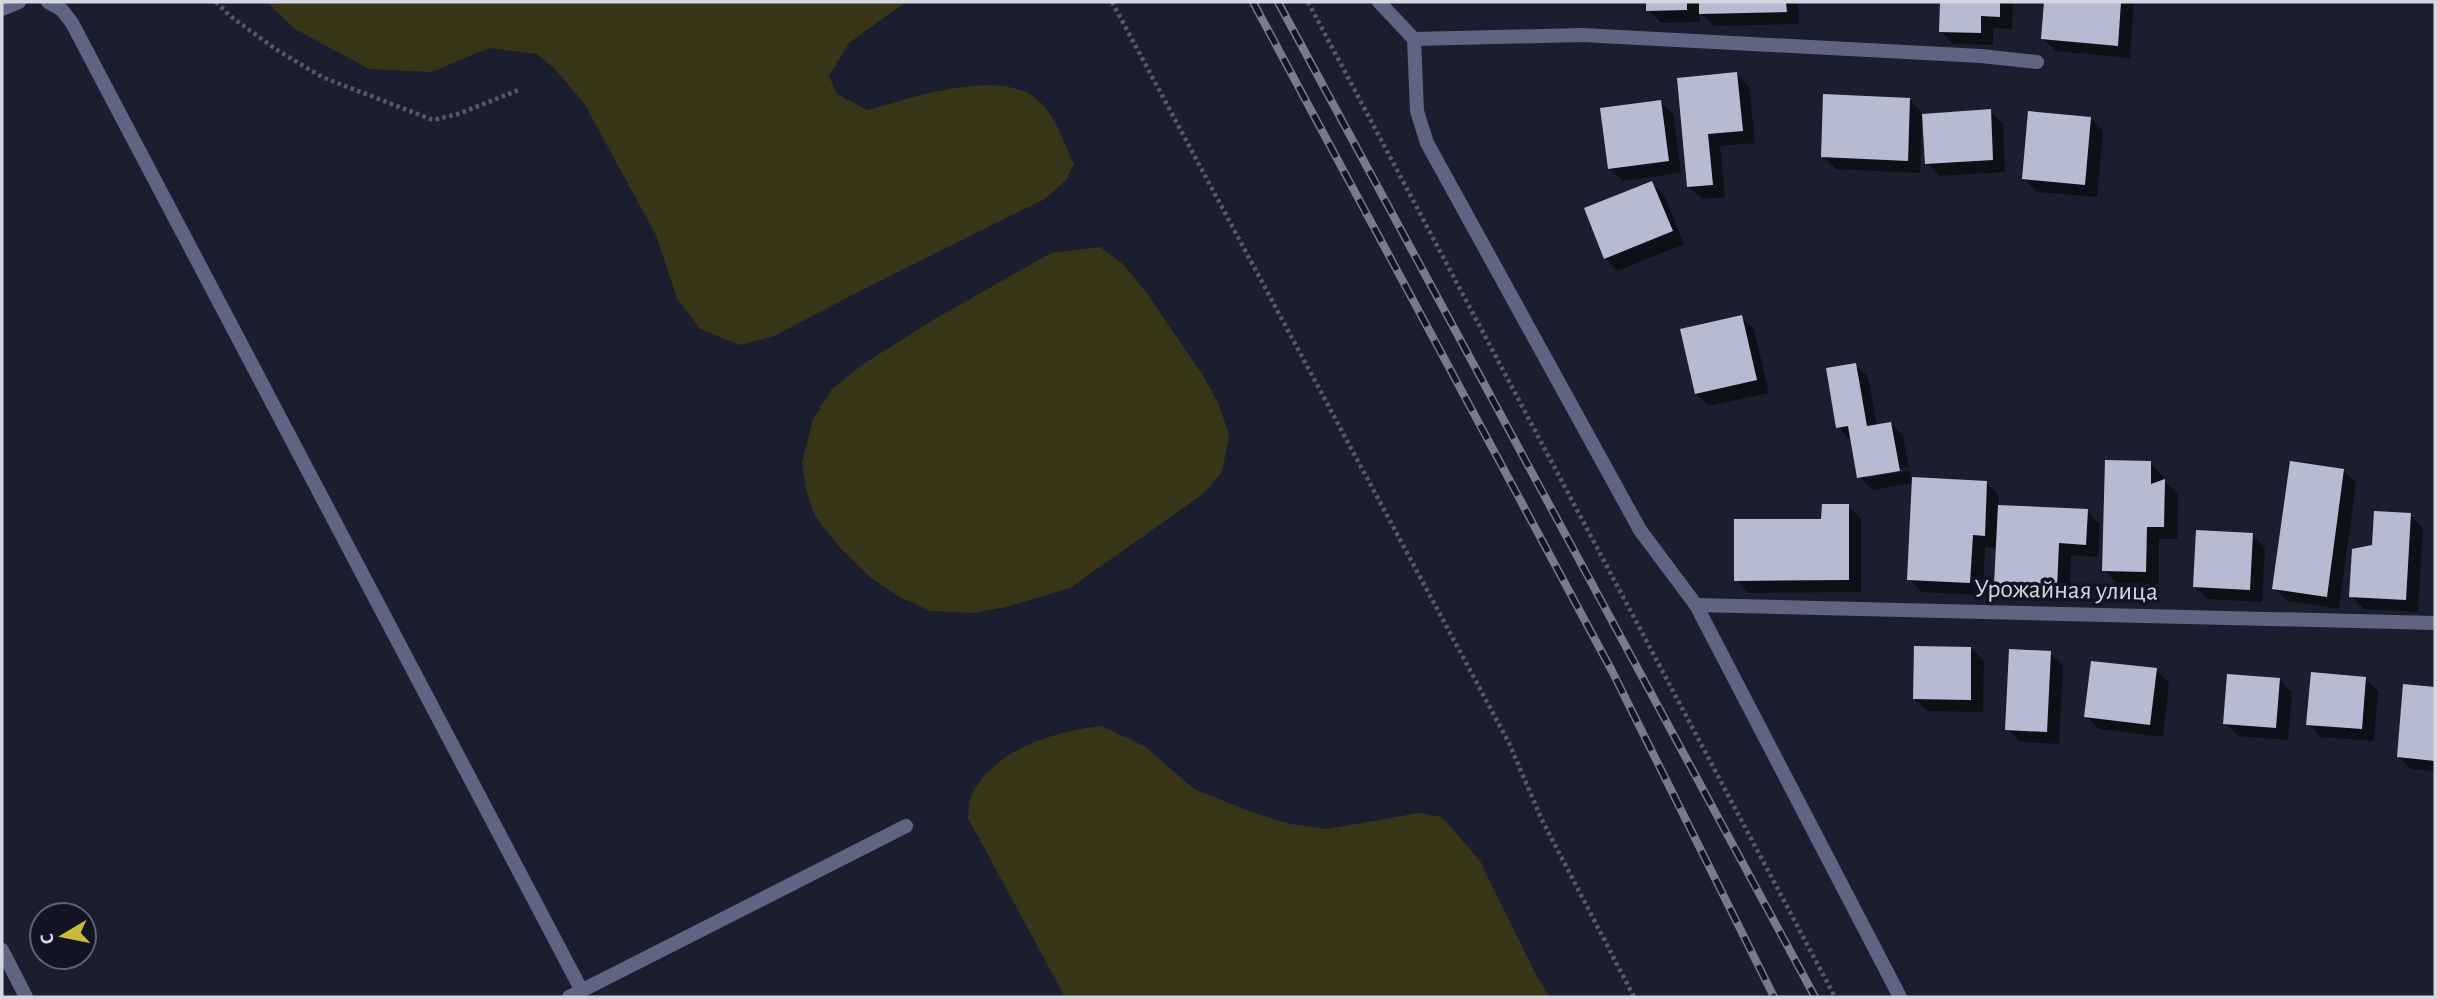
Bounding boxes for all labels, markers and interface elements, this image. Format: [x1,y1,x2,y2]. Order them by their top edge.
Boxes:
street label: Урожайная улица [1974,575,2158,605]
north arrow [28,901,98,971]
text: С [37,932,58,946]

